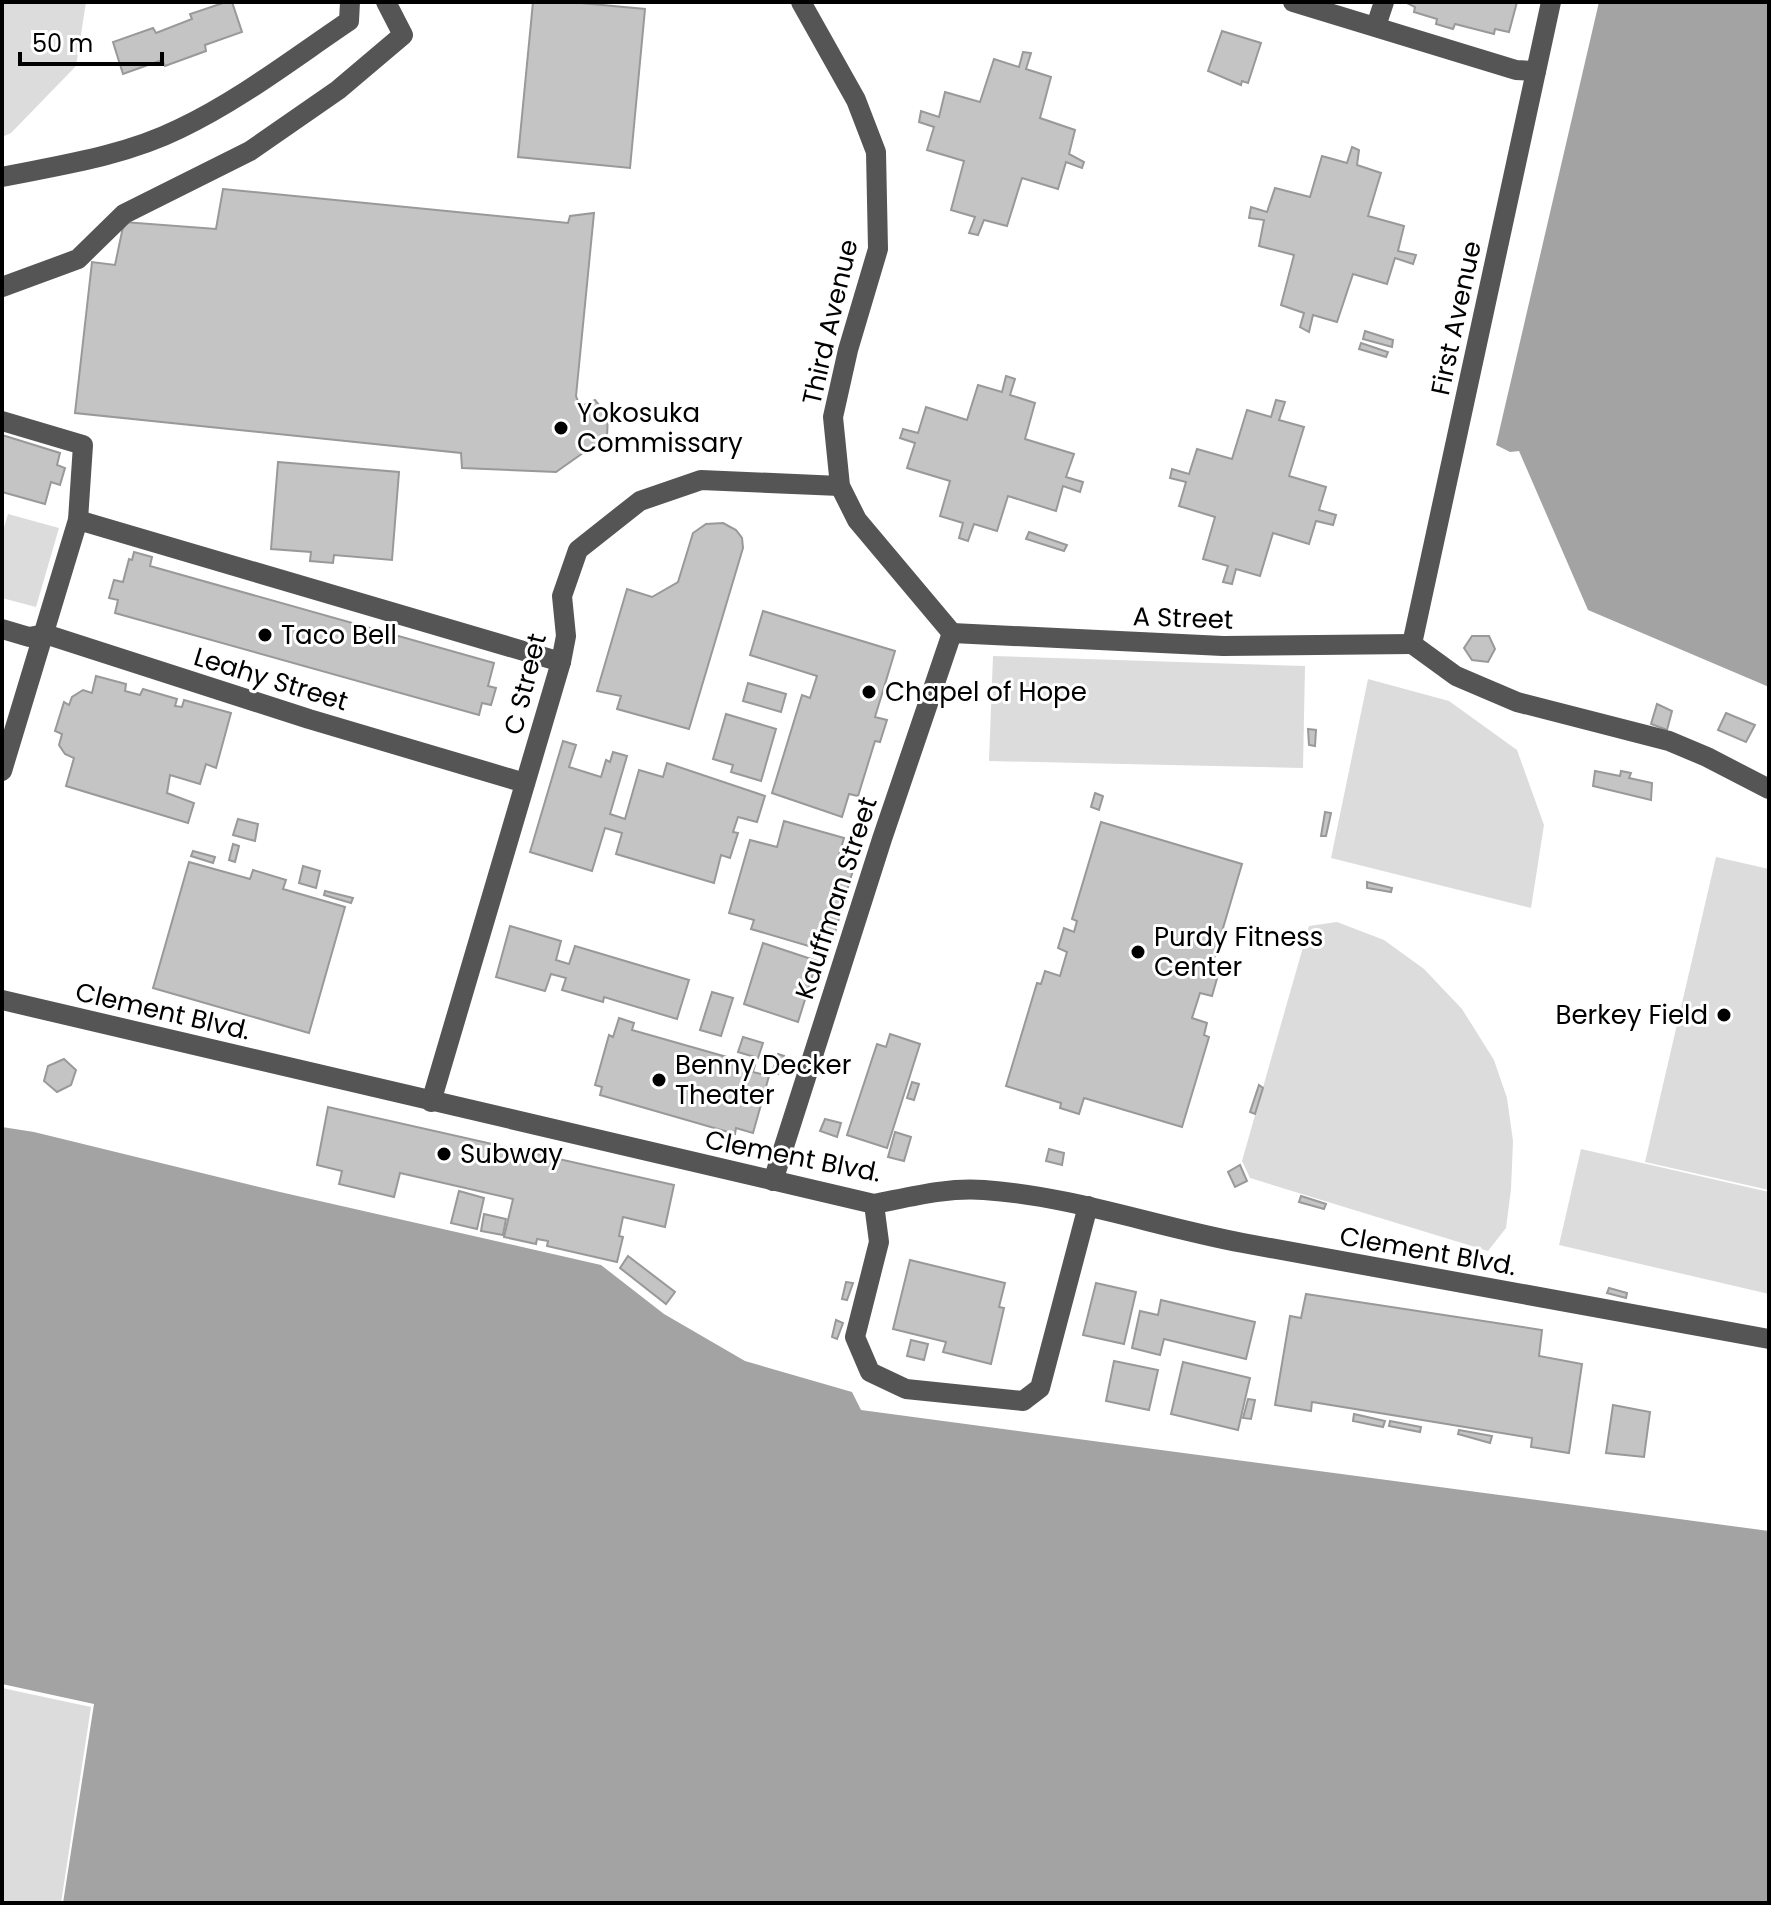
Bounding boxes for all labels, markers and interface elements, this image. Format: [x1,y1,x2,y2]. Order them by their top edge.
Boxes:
scale bar [20,16,162,66]
text: 50 m [32,27,93,60]
street label: Third Avenue [793,236,867,408]
street label: First Avenue [1422,238,1490,398]
place label: Yokosuka Commissary [577,395,743,461]
marker: Yokosuka Commissary [552,419,570,437]
street label: A Street [1132,598,1234,638]
place label: Taco Bell [281,617,397,653]
marker: Taco Bell [256,626,274,644]
street label: C Street [495,630,555,738]
street label: Leahy Street [190,639,352,719]
place label: Chapel of Hope [885,674,1087,710]
marker: Chapel of Hope [860,683,878,701]
street label: Kauffman Street [786,792,886,1004]
place label: Purdy Fitness Center [1154,919,1323,985]
marker: Purdy Fitness Center [1129,943,1147,961]
street label: Clement Blvd. [72,973,254,1049]
place label: Berkey Field [1556,997,1708,1033]
marker: Berkey Field [1715,1006,1733,1024]
place label: Benny Decker Theater [675,1047,851,1113]
marker: Benny Decker Theater [650,1071,668,1089]
street label: Clement Blvd. [702,1121,884,1191]
place label: Subway [460,1136,563,1172]
marker: Subway [435,1145,453,1163]
street label: Clement Blvd. [1337,1218,1519,1284]

